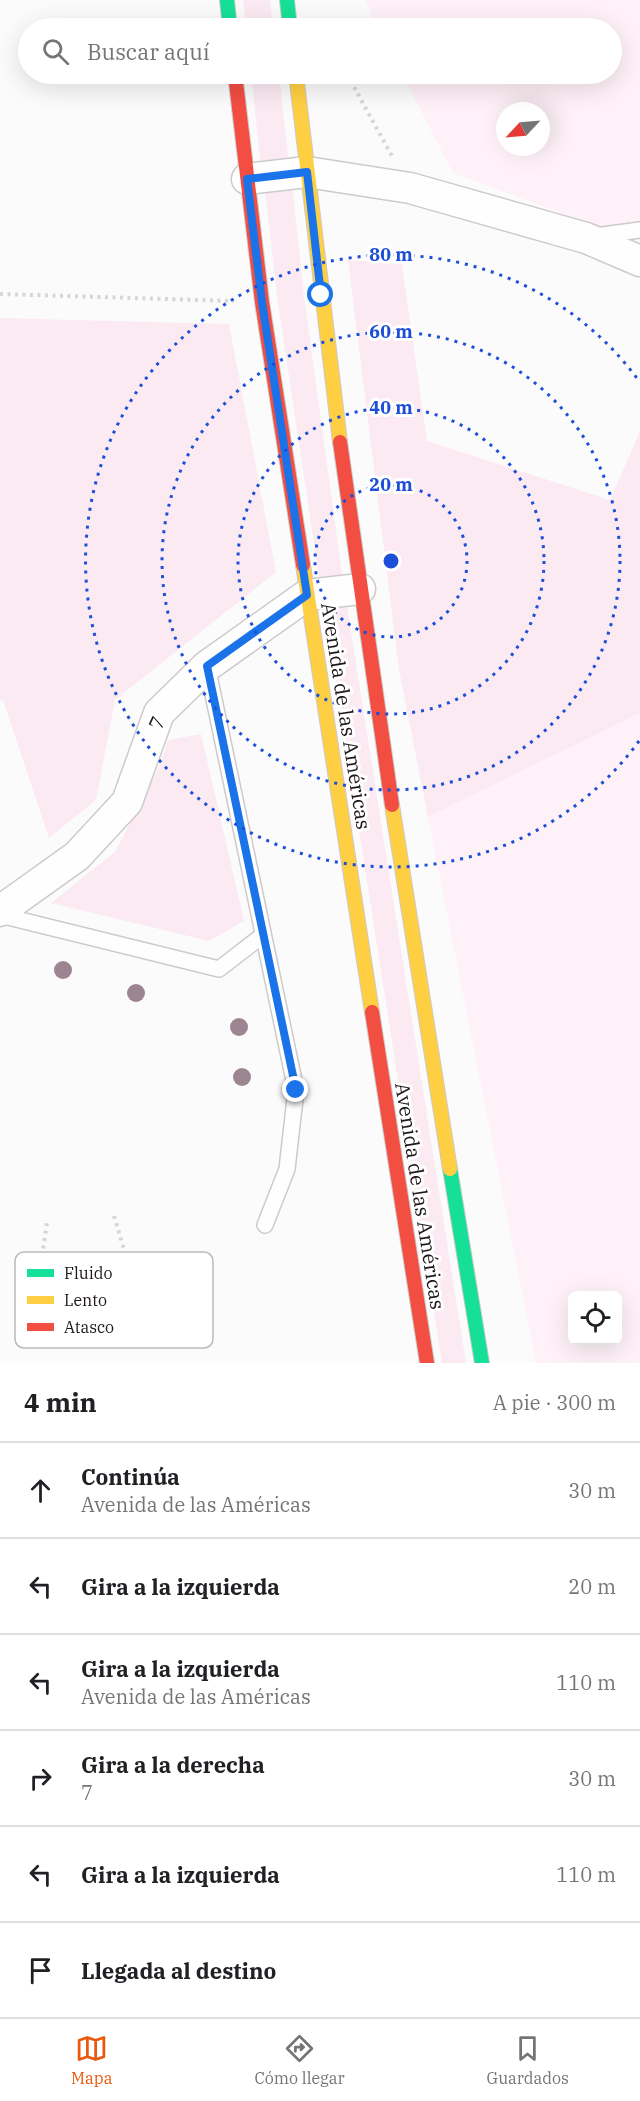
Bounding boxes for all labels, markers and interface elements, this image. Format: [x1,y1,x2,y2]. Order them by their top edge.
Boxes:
search box [18,18,622,84]
icon: search [39,35,72,68]
text: Buscar aquí [87,37,210,66]
north arrow [496,102,550,156]
text: 80 m [369,243,413,266]
route start [307,281,333,307]
text: 60 m [369,320,413,343]
text: 40 m [369,396,413,419]
text: 20 m [369,473,413,496]
centre of rings [381,551,401,571]
street label: Avenida de las Américas [315,600,378,831]
street label: 7 [142,712,171,734]
route end [282,1076,308,1102]
street label: Avenida de las Américas [389,1080,452,1311]
legend [15,1252,213,1348]
text: Fluido [64,1263,113,1283]
text: Lento [64,1290,107,1310]
map controls [568,1291,622,1345]
button: locate [568,1291,622,1345]
text: Atasco [64,1317,114,1337]
text: 4 min [24,1385,97,1419]
text: A pie · 300 m [493,1389,616,1416]
text: Continúa [81,1462,180,1491]
icon: ahead [24,1474,57,1507]
text: 30 m [568,1477,616,1504]
text: Avenida de las Américas [81,1491,311,1518]
icon: left [24,1570,57,1603]
text: Gira a la izquierda [81,1572,280,1601]
text: 20 m [568,1573,616,1600]
text: Gira a la izquierda [81,1654,280,1683]
icon: left [24,1666,57,1699]
text: 110 m [556,1669,616,1696]
text: Avenida de las Américas [81,1683,311,1710]
text: Gira a la derecha [81,1750,265,1779]
icon: right [24,1762,57,1795]
text: 30 m [568,1765,616,1792]
text: 7 [81,1779,93,1806]
icon: left [24,1858,57,1891]
text: Gira a la izquierda [81,1860,280,1889]
text: 110 m [556,1861,616,1888]
icon: arrive [24,1954,57,1987]
text: Llegada al destino [81,1956,276,1985]
tab: Mapa [71,2032,112,2088]
tab: Cómo llegar [255,2032,344,2088]
tab: Guardados [487,2032,569,2088]

